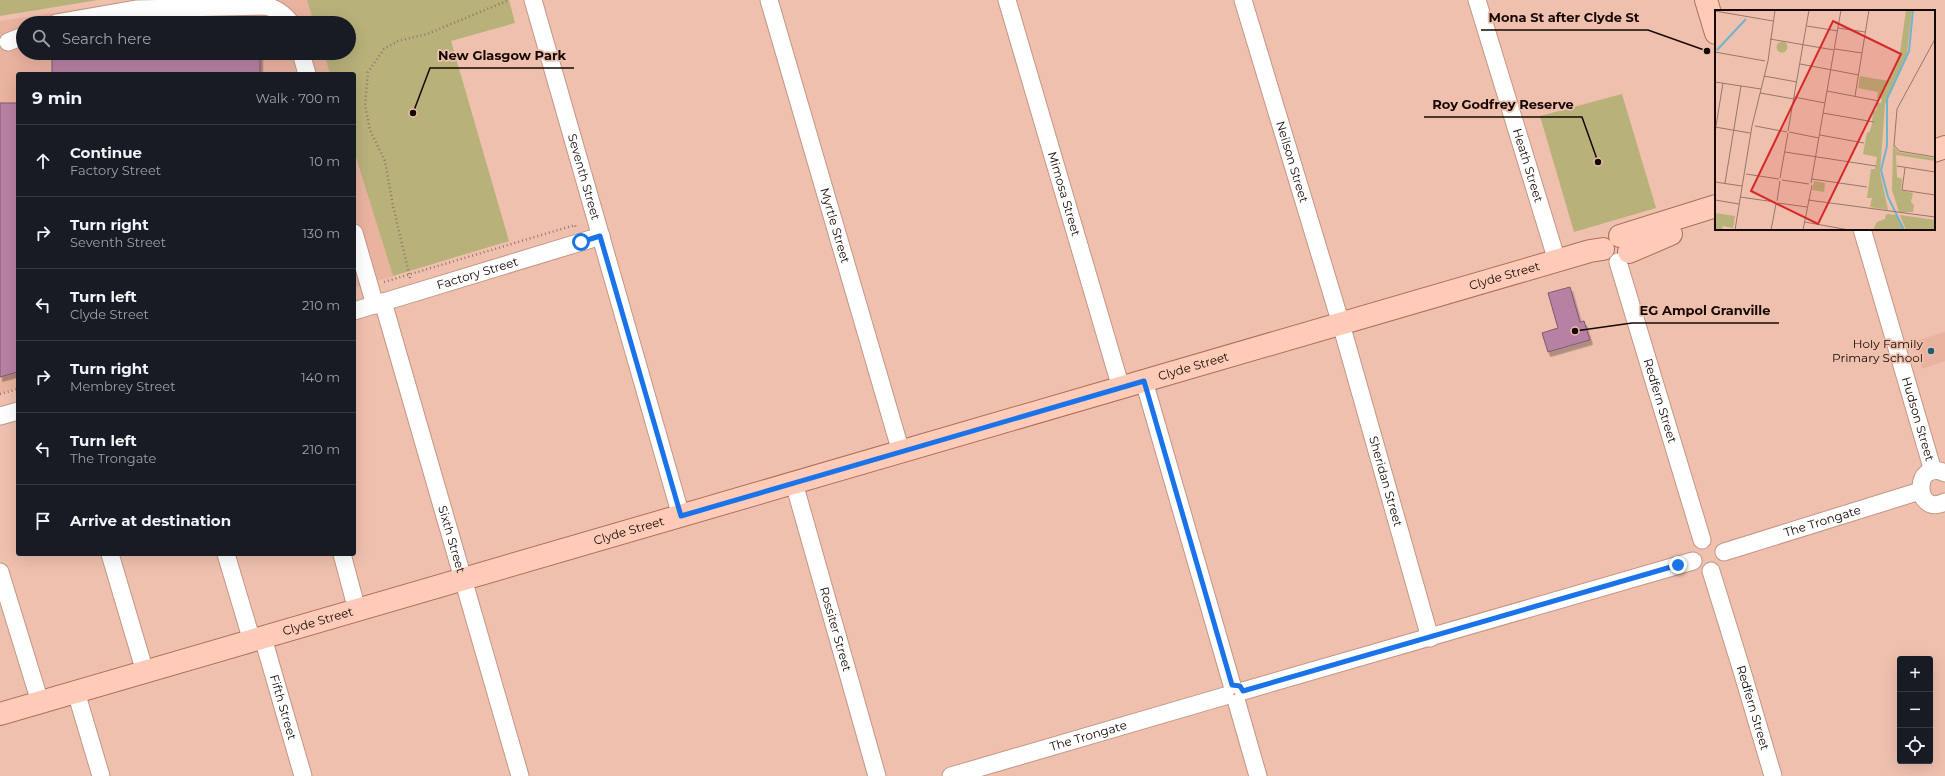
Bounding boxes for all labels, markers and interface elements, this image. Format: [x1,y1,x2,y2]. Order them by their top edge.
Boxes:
callout: Mona St after Clyde St [1481,5,1648,30]
text: Mona St after Clyde St [1489,9,1640,25]
inset map [1715,10,1935,230]
search box [16,16,356,60]
icon: search [30,27,52,49]
text: Search here [62,29,151,48]
callout: New Glasgow Park [430,43,574,68]
text: New Glasgow Park [438,47,566,63]
text: 9 min [32,88,82,108]
text: Walk · 700 m [255,90,340,106]
callout: Roy Godfrey Reserve [1424,92,1582,117]
text: Roy Godfrey Reserve [1432,96,1574,112]
street label: Neilson Street [1273,119,1312,204]
street label: Heath Street [1510,127,1547,204]
street label: Seventh Street [565,132,604,222]
text: Continue [70,143,142,162]
icon: ahead [32,150,54,172]
street label: Mimosa Street [1045,150,1084,238]
text: 10 m [310,153,340,169]
text: Factory Street [70,162,161,178]
street label: Myrtle Street [817,186,853,265]
text: Turn right [70,215,149,234]
icon: right [32,222,54,244]
text: 130 m [302,225,340,241]
route start [572,233,590,251]
text: Seventh Street [70,234,166,250]
street label: Factory Street [435,254,520,292]
street label: Clyde Street [1467,258,1542,293]
text: Turn left [70,287,137,306]
icon: left [32,294,54,316]
text: 210 m [302,297,340,313]
callout: EG Ampol Granville [1632,298,1779,323]
text: EG Ampol Granville [1640,302,1770,318]
text: Clyde Street [70,306,149,322]
place label: Holy Family Primary School [1832,336,1923,365]
marker: Holy Family Primary School [1926,346,1936,356]
street label: Clyde Street [1156,349,1231,383]
street label: Redfern Street [1641,357,1680,445]
text: Turn right [70,359,149,378]
icon: right [32,366,54,388]
text: 140 m [301,369,340,385]
street label: Hudson Street [1899,375,1938,463]
text: Membrey Street [70,378,175,394]
text: Turn left [70,431,137,450]
street label: Sheridan Street [1366,434,1406,528]
icon: left [32,438,54,460]
text: 210 m [302,441,340,457]
text: The Trongate [70,450,156,466]
street label: The Trongate [1782,502,1862,540]
street label: Sixth Street [435,504,469,575]
icon: arrive [32,510,54,532]
text: Arrive at destination [70,511,231,530]
street label: Clyde Street [592,513,666,548]
route end [1669,556,1687,574]
street label: Rossiter Street [817,585,855,673]
street label: Clyde Street [281,604,355,638]
map controls [1897,656,1933,764]
button: + [1897,656,1933,692]
street label: Redfern Street [1734,663,1773,752]
street label: Fifth Street [267,673,300,742]
button: − [1897,692,1933,728]
street label: The Trongate [1048,717,1128,754]
button: locate [1897,728,1933,764]

